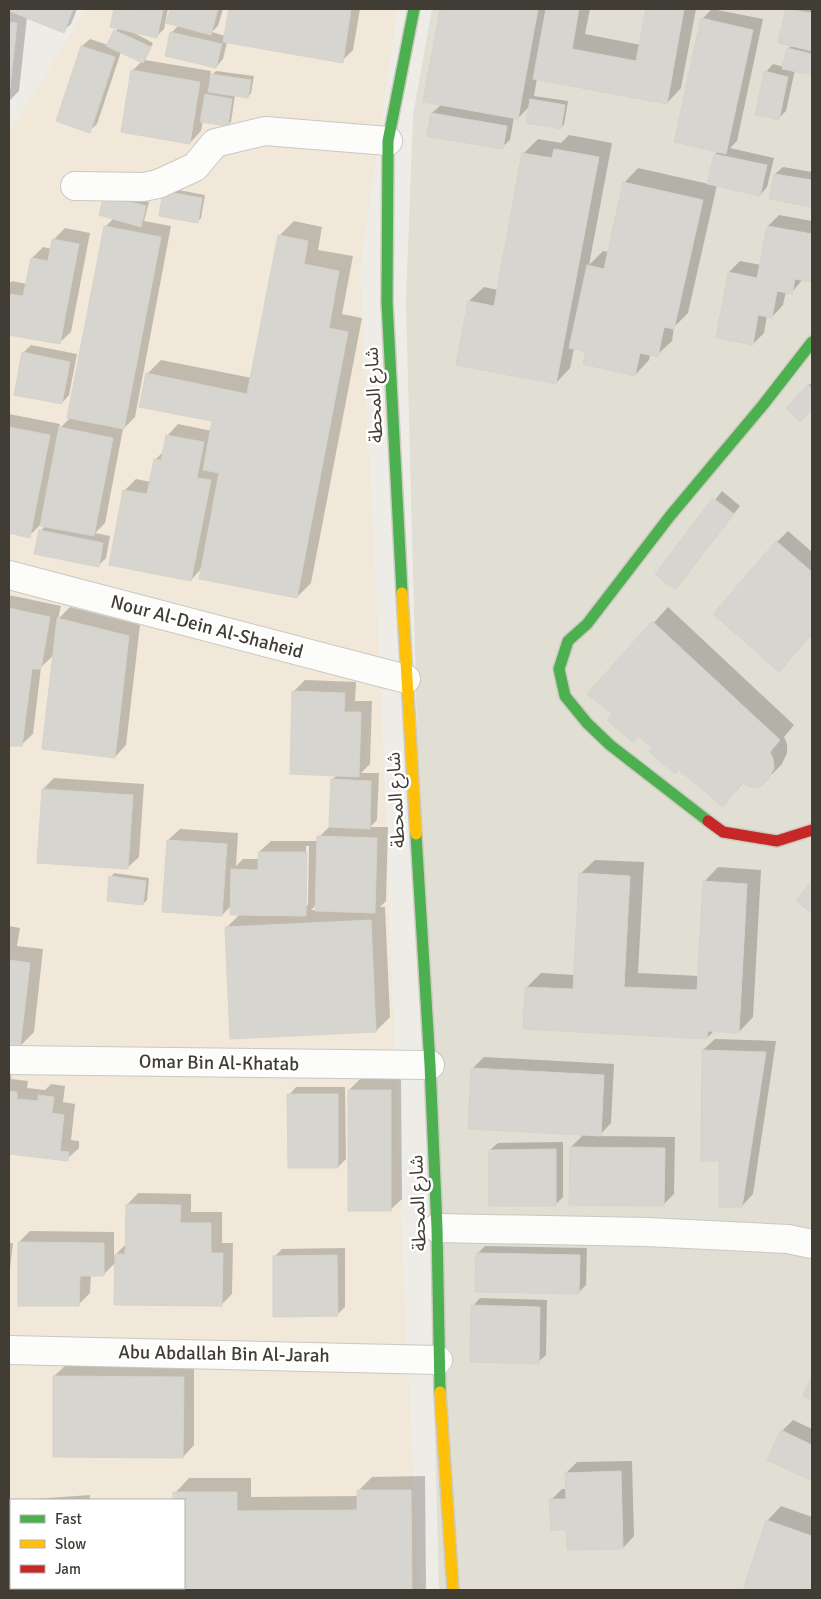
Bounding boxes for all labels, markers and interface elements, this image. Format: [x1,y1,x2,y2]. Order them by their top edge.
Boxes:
street label: شارع المحطة [359,346,390,444]
street label: Nour Al-Dein Al-Shaheid [108,590,306,664]
street label: شارع المحطة [381,751,412,849]
street label: Omar Bin Al-Khatab [139,1050,299,1076]
street label: شارع المحطة [404,1154,433,1252]
street label: Abu Abdallah Bin Al-Jarah [118,1340,330,1368]
legend [10,1499,185,1589]
text: Fast [55,1510,82,1528]
text: Slow [55,1535,86,1553]
text: Jam [55,1560,81,1578]

